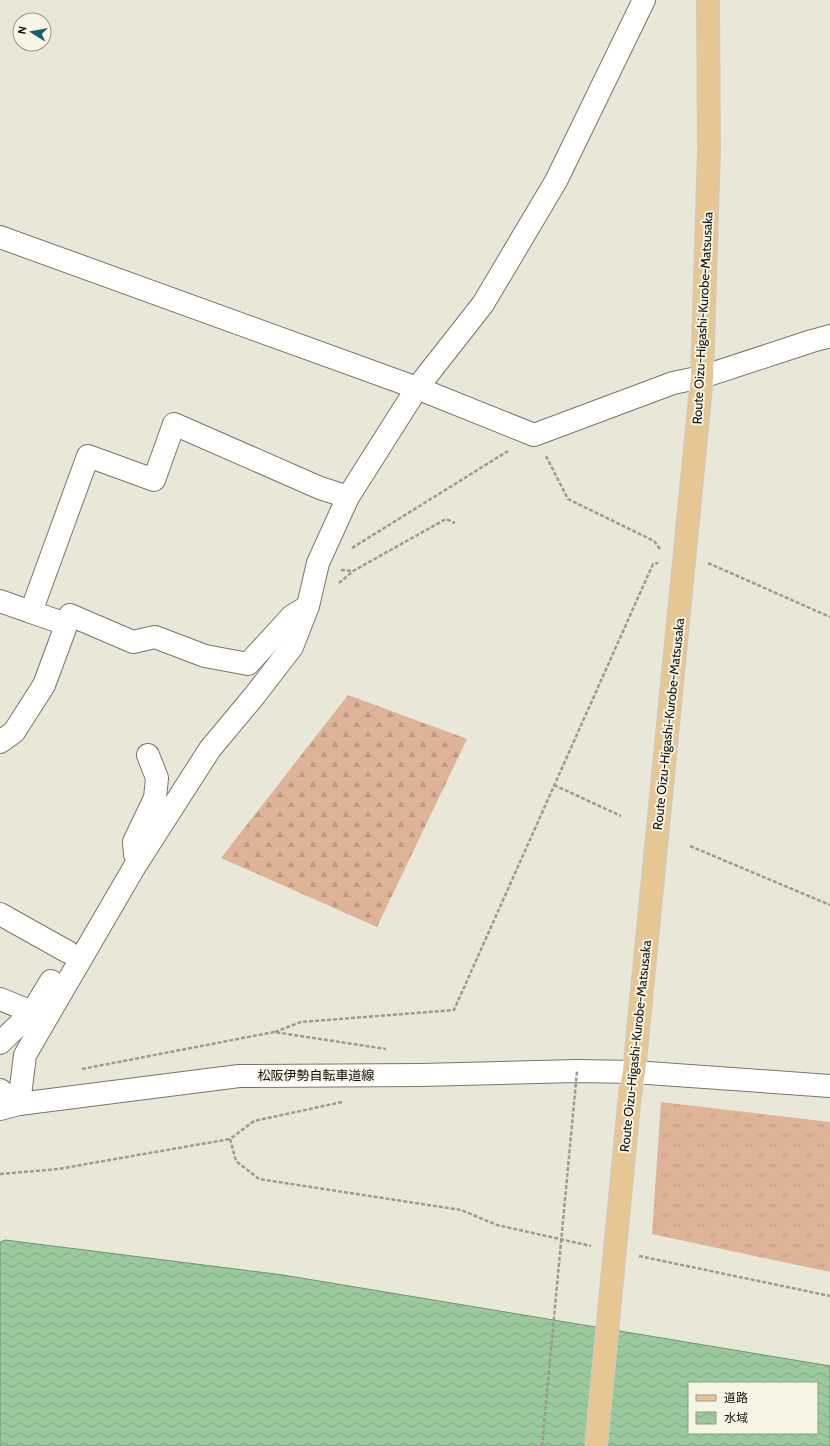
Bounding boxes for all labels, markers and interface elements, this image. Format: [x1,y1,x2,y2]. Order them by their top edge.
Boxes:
north arrow [12,12,52,52]
text: N [15,25,30,35]
street label: Route Oizu-Higashi-Kurobe-Matsusaka [688,211,716,425]
street label: Route Oizu-Higashi-Kurobe-Matsusaka [649,617,687,831]
street label: Route Oizu-Higashi-Kurobe-Matsusaka [616,939,654,1153]
street label: 松阪伊勢自転車道線 [257,1067,375,1083]
legend [688,1382,818,1434]
text: 道路 [724,1390,748,1405]
text: 水域 [724,1410,748,1425]

